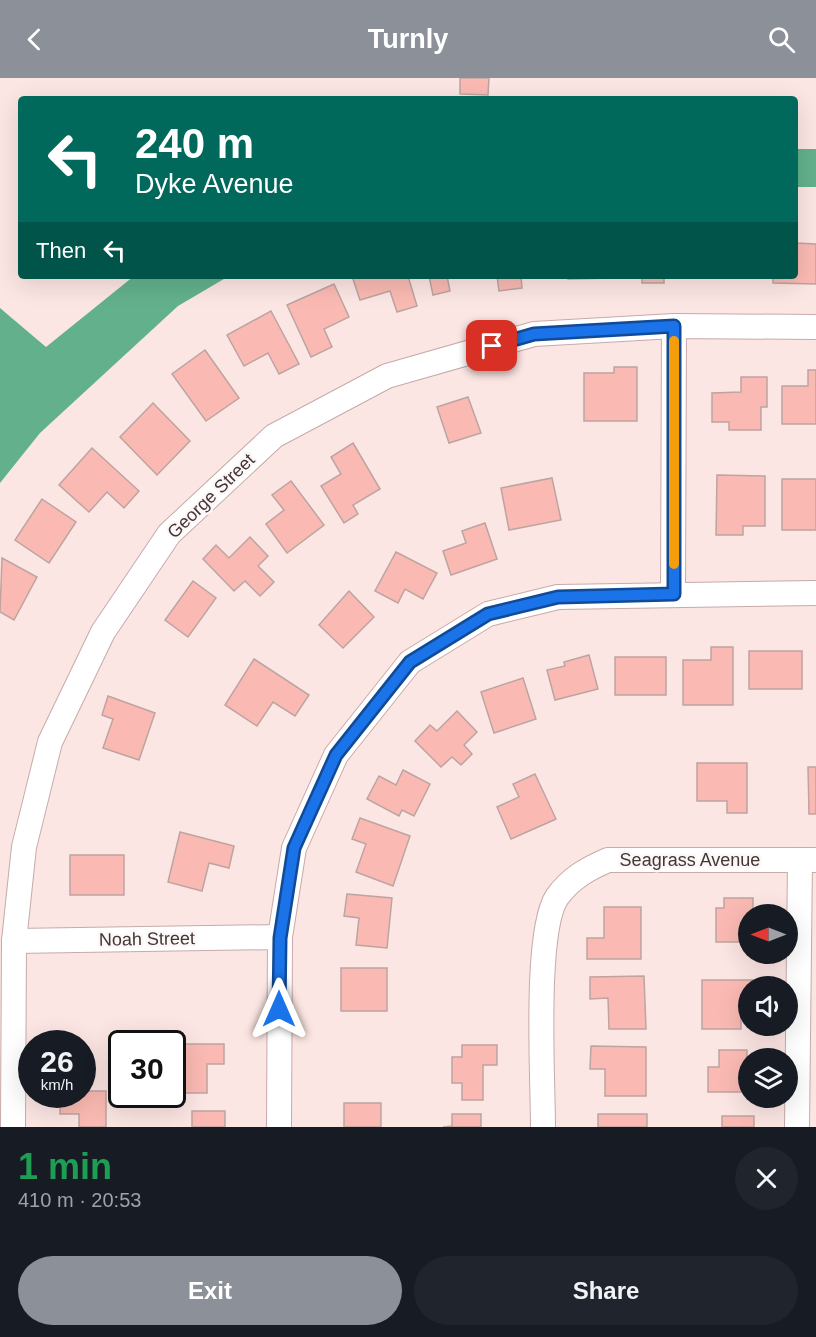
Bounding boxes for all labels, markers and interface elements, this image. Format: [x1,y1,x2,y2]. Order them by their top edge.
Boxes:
icon: back [18,23,51,56]
icon: search [765,23,798,56]
text: Turnly [368,24,448,54]
icon: left [36,120,114,198]
text: 240 m [135,120,254,167]
text: Dyke Avenue [135,169,294,199]
icon: left [98,234,131,267]
text: Then [36,238,86,263]
pin [466,320,517,371]
icon: arrive [475,329,508,362]
street label: George Street [163,450,259,542]
street label: Seagrass Avenue [620,850,760,870]
north arrow [738,904,798,964]
map controls [738,904,798,1108]
street label: Noah Street [99,928,195,950]
button: sound [738,976,798,1036]
position arrow [247,977,311,1041]
speed limit sign: 30 [108,1030,186,1108]
text: 26 [40,1045,74,1078]
button: layers [738,1048,798,1108]
text: km/h [41,1076,73,1093]
text: 1 min [18,1146,112,1187]
button: close [735,1147,798,1210]
text: 410 m · 20:53 [18,1189,141,1211]
button: Exit [18,1256,402,1325]
button: Share [414,1256,798,1325]

